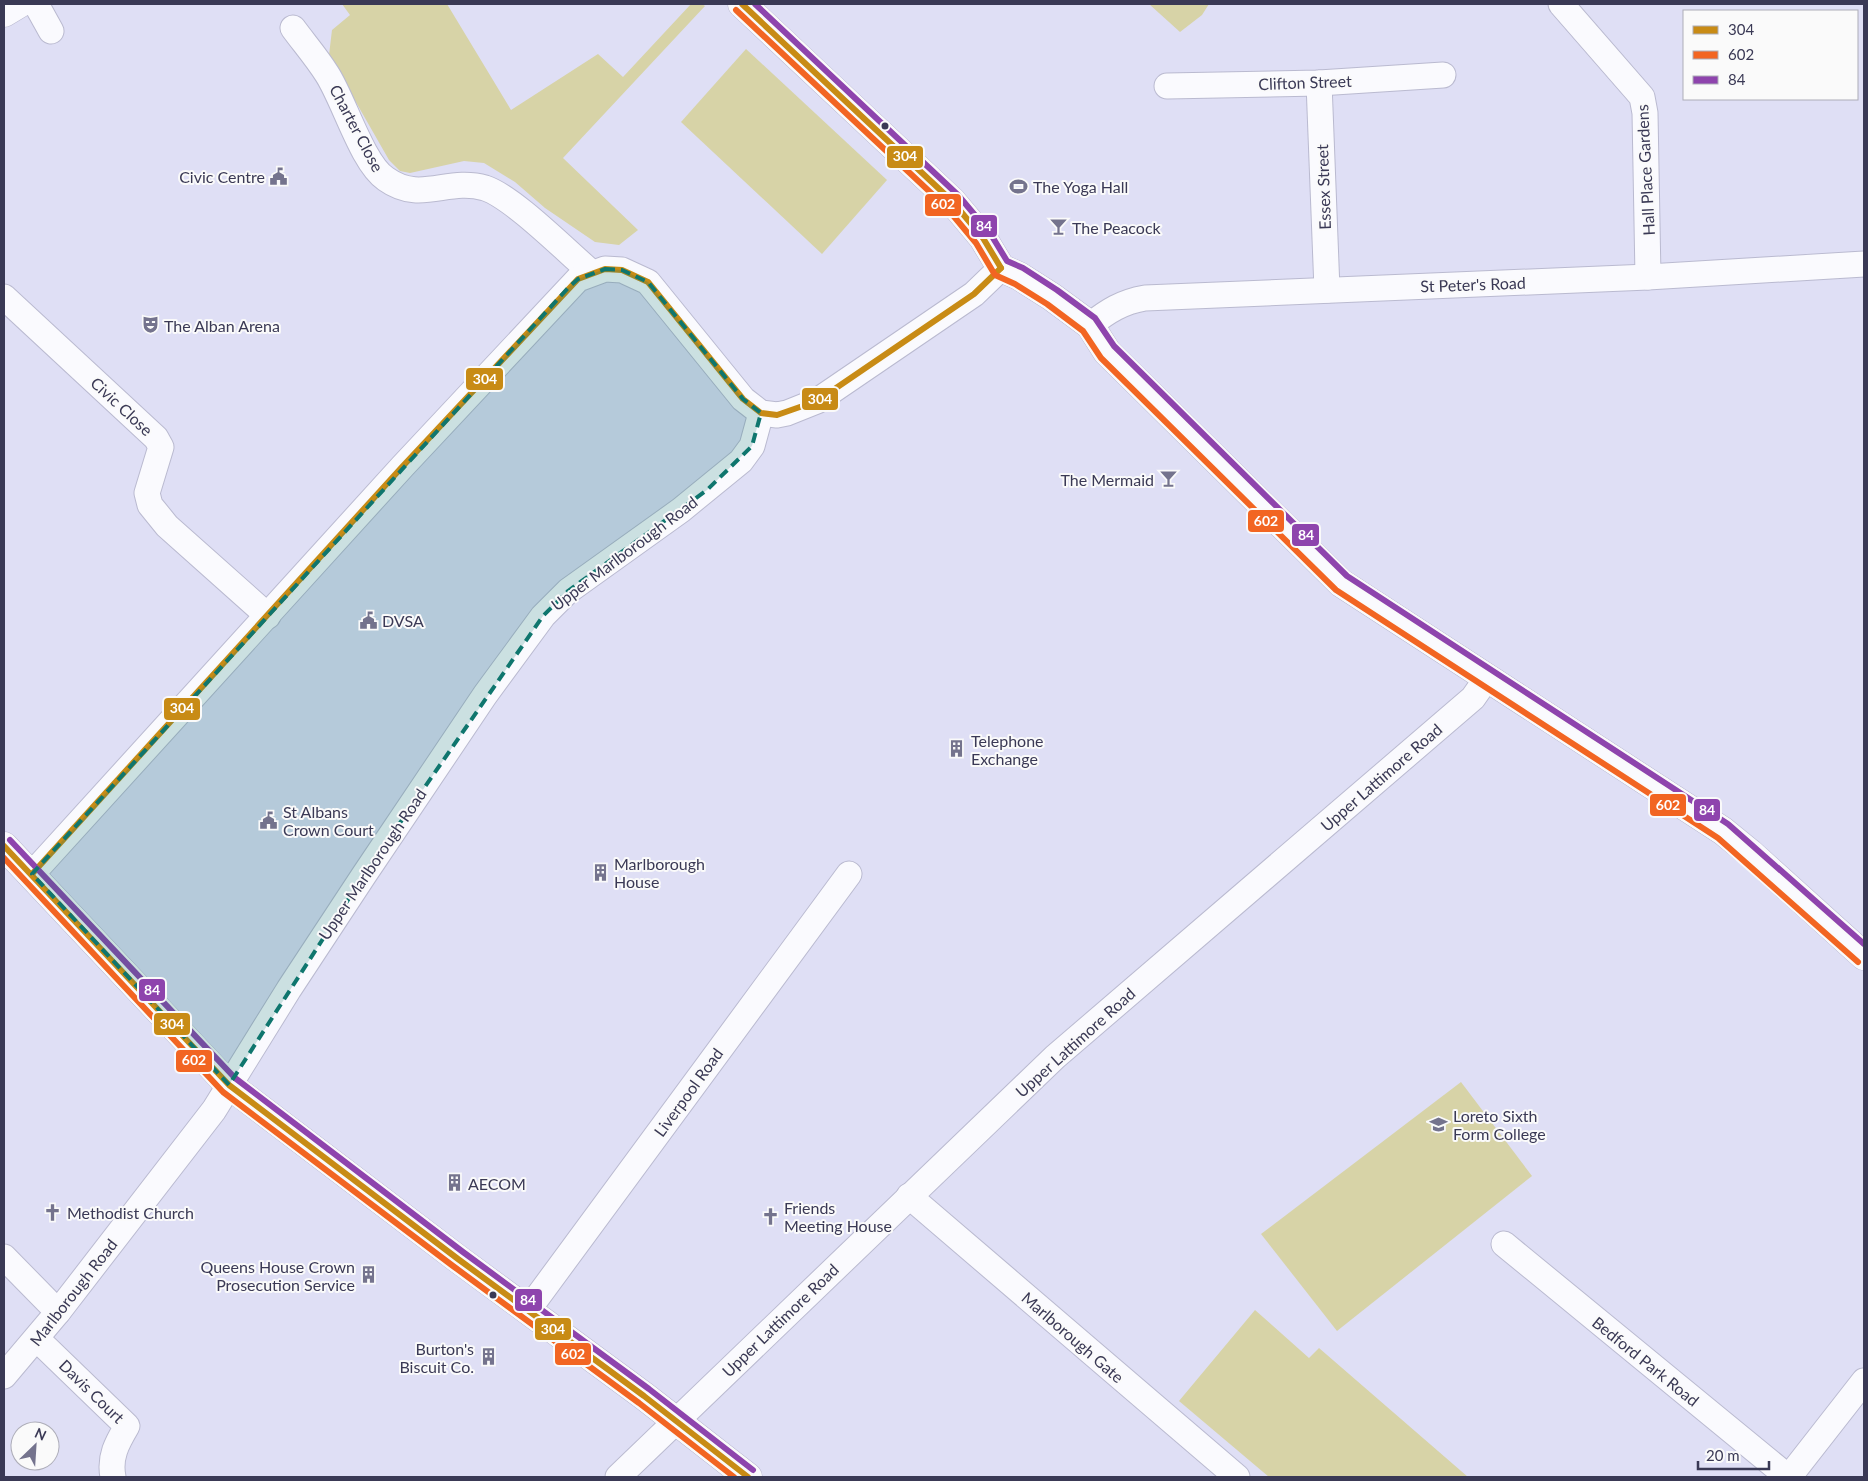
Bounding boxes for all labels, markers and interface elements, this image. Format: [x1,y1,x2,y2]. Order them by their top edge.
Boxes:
legend [1683,10,1858,100]
text: 304 [1728,20,1754,38]
text: 602 [1728,45,1754,63]
text: 84 [1728,70,1746,88]
street label: Clifton Street [1258,71,1352,93]
street label: Charter Close [326,81,388,175]
street label: Hall Place Gardens [1632,104,1658,236]
unlabelled marker [880,121,890,131]
street label: Essex Street [1312,144,1334,230]
line badge: 304 [886,145,924,169]
text: 304 [893,147,917,164]
public building icon: Civic Centre [269,166,289,186]
place label: Civic Centre [179,167,265,186]
sports icon: The Yoga Hall [1009,176,1029,196]
place label: The Yoga Hall [1033,177,1128,196]
line badge: 602 [924,193,962,217]
text: 602 [931,195,955,212]
line badge: 84 [970,214,998,238]
text: 84 [976,217,992,234]
bar icon: The Peacock [1048,217,1068,237]
place label: The Peacock [1072,218,1162,237]
street label: St Peter's Road [1420,273,1526,295]
theatre icon: The Alban Arena [140,315,160,335]
place label: The Alban Arena [164,316,280,335]
line badge: 304 [465,367,504,391]
text: 304 [473,370,497,387]
street label: Civic Close [87,373,157,439]
line badge: 304 [801,387,839,411]
text: 304 [808,390,832,407]
bar icon: The Mermaid [1158,469,1178,489]
place label: The Mermaid [1060,470,1154,489]
street label: Upper Marlborough Road [547,492,701,614]
line badge: 602 [1247,509,1285,533]
text: 602 [1254,512,1278,529]
line badge: 84 [1291,523,1320,547]
text: 84 [1298,526,1314,543]
public building icon: DVSA [358,610,378,630]
place label: DVSA [382,611,424,630]
line badge: 304 [163,697,201,721]
text: 304 [170,699,194,716]
street label: Upper Lattimore Road [1317,719,1445,835]
place label: Telephone Exchange [971,731,1044,768]
building icon: Telephone Exchange [947,739,967,759]
street label: Upper Marlborough Road [314,785,430,943]
line badge: 602 [1649,793,1687,817]
text: 602 [1656,796,1680,813]
line badge: 84 [1693,798,1721,822]
text: 84 [1699,801,1715,818]
place label: St Albans Crown Court [283,802,374,839]
public building icon: St Albans Crown Court [259,810,279,830]
place label: Marlborough House [614,854,705,891]
building icon: Marlborough House [590,862,610,882]
line badge: 84 [138,978,166,1002]
text: 84 [144,981,160,998]
street label: Upper Lattimore Road [1011,983,1139,1101]
line badge: 304 [153,1012,191,1036]
text: 304 [160,1015,184,1032]
street label: Liverpool Road [650,1044,726,1140]
line badge: 602 [175,1049,213,1073]
text: 602 [182,1051,206,1068]
place label: Loreto Sixth Form College [1453,1106,1546,1143]
school or university icon: Loreto Sixth Form College [1429,1114,1449,1134]
building icon: AECOM [444,1173,464,1193]
place label: AECOM [468,1174,526,1193]
place label: Friends Meeting House [784,1198,892,1235]
church icon: Methodist Church [43,1202,63,1222]
place label: Methodist Church [67,1203,194,1222]
church icon: Friends Meeting House [760,1206,780,1226]
street label: Marlborough Road [25,1235,121,1349]
place label: Queens House Crown Prosecution Service [201,1257,355,1294]
street label: Upper Lattimore Road [718,1260,842,1380]
building icon: Queens House Crown Prosecution Service [359,1265,379,1285]
line badge: 84 [514,1288,543,1312]
street label: Marlborough Gate [1018,1288,1128,1386]
unlabelled marker [488,1290,498,1300]
text: 84 [520,1291,536,1308]
street label: Bedford Park Road [1589,1312,1703,1410]
line badge: 304 [534,1317,572,1341]
text: 304 [541,1320,565,1337]
place label: Burton's Biscuit Co. [399,1339,474,1376]
line badge: 602 [554,1342,592,1366]
text: 602 [561,1345,585,1362]
building icon: Burton's Biscuit Co. [478,1347,498,1367]
street label: Davis Court [56,1355,129,1427]
north arrow [10,1421,60,1471]
text: N [32,1424,49,1444]
scale bar [1698,1438,1769,1470]
text: 20 m [1706,1446,1740,1464]

